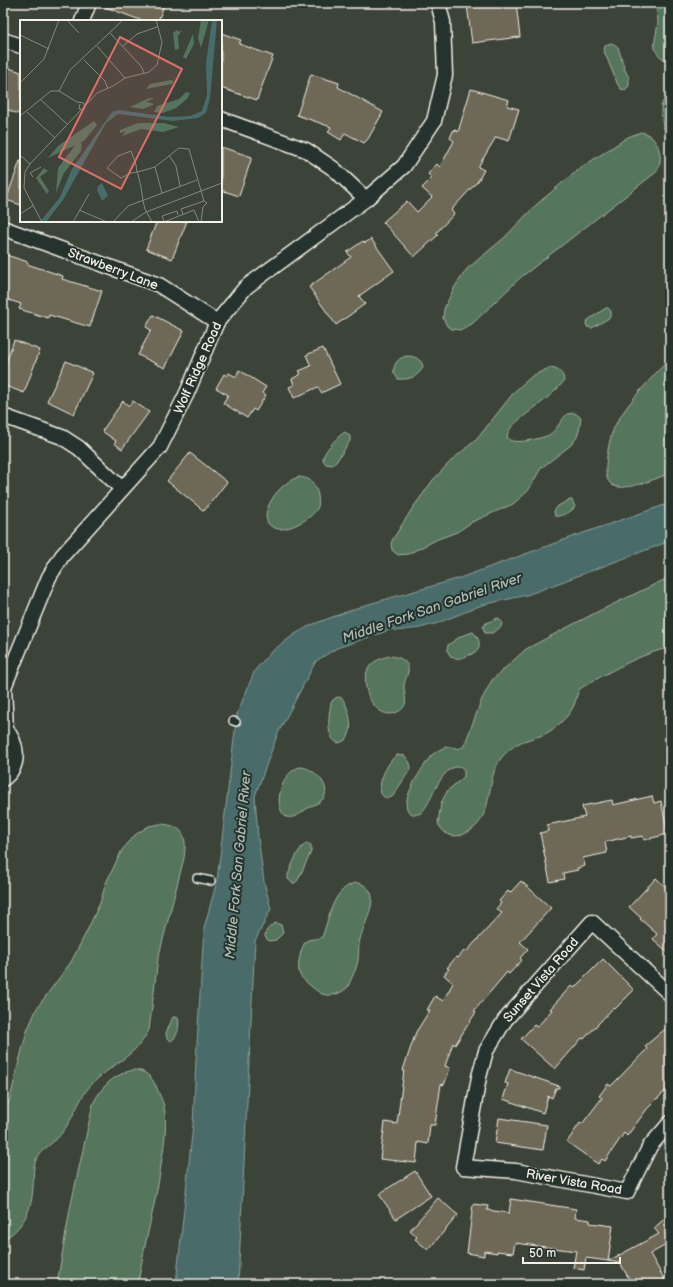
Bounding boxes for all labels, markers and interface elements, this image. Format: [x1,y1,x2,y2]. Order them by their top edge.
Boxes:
inset map [20,20,222,222]
street label: Strawberry Lane [66,244,161,294]
street label: Wolf Ridge Road [171,320,225,416]
water label: Middle Fork San Gabriel River [340,569,525,647]
water label: Middle Fork San Gabriel River [221,769,255,960]
street label: Sunset Vista Road [500,934,582,1026]
street label: River Vista Road [525,1166,623,1198]
scale bar [523,1239,620,1265]
text: 50 m [529,1246,556,1261]

